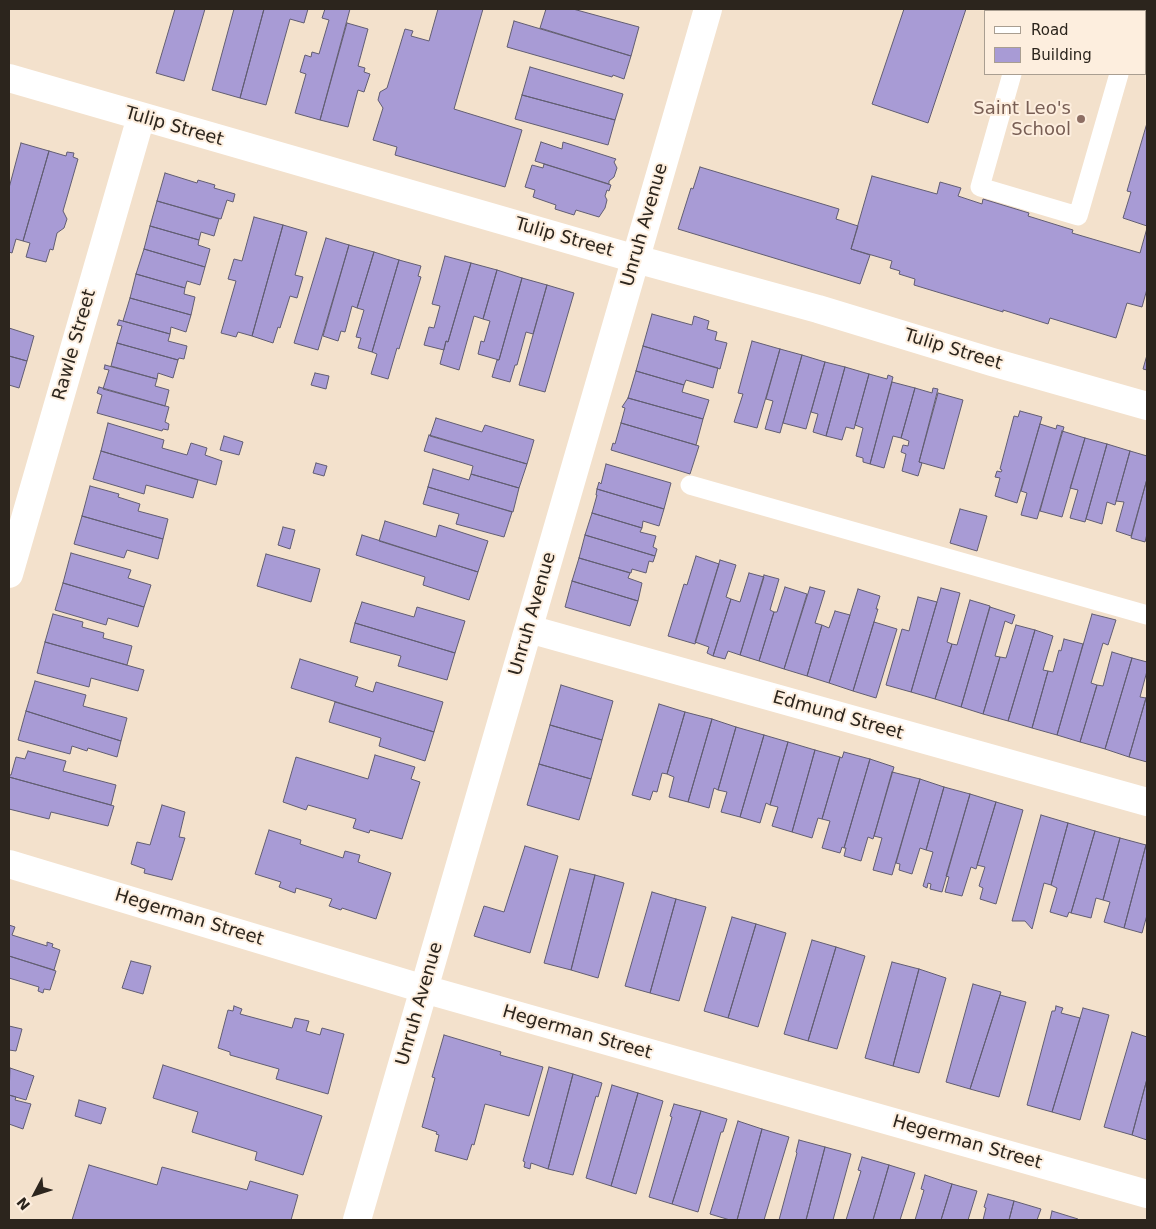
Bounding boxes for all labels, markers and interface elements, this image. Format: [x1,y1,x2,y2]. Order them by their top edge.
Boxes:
legend [984,10,1146,75]
text: Road [1031,21,1069,39]
text: Building [1031,46,1092,64]
place label: Saint Leo's School [973,98,1071,140]
street label: Tulip Street [122,103,226,151]
marker: Saint Leo's School [1075,113,1087,125]
street label: Unruh Avenue [617,161,673,289]
street label: Tulip Street [512,214,616,262]
street label: Rawle Street [49,287,101,403]
street label: Tulip Street [901,325,1005,375]
street label: Unruh Avenue [505,550,561,678]
street label: Edmund Street [770,687,906,745]
street label: Hegerman Street [112,885,266,951]
street label: Unruh Avenue [392,940,448,1068]
street label: Hegerman Street [500,1001,654,1065]
street label: Hegerman Street [890,1111,1044,1175]
north arrow [10,1169,60,1219]
text: N [14,1194,33,1213]

